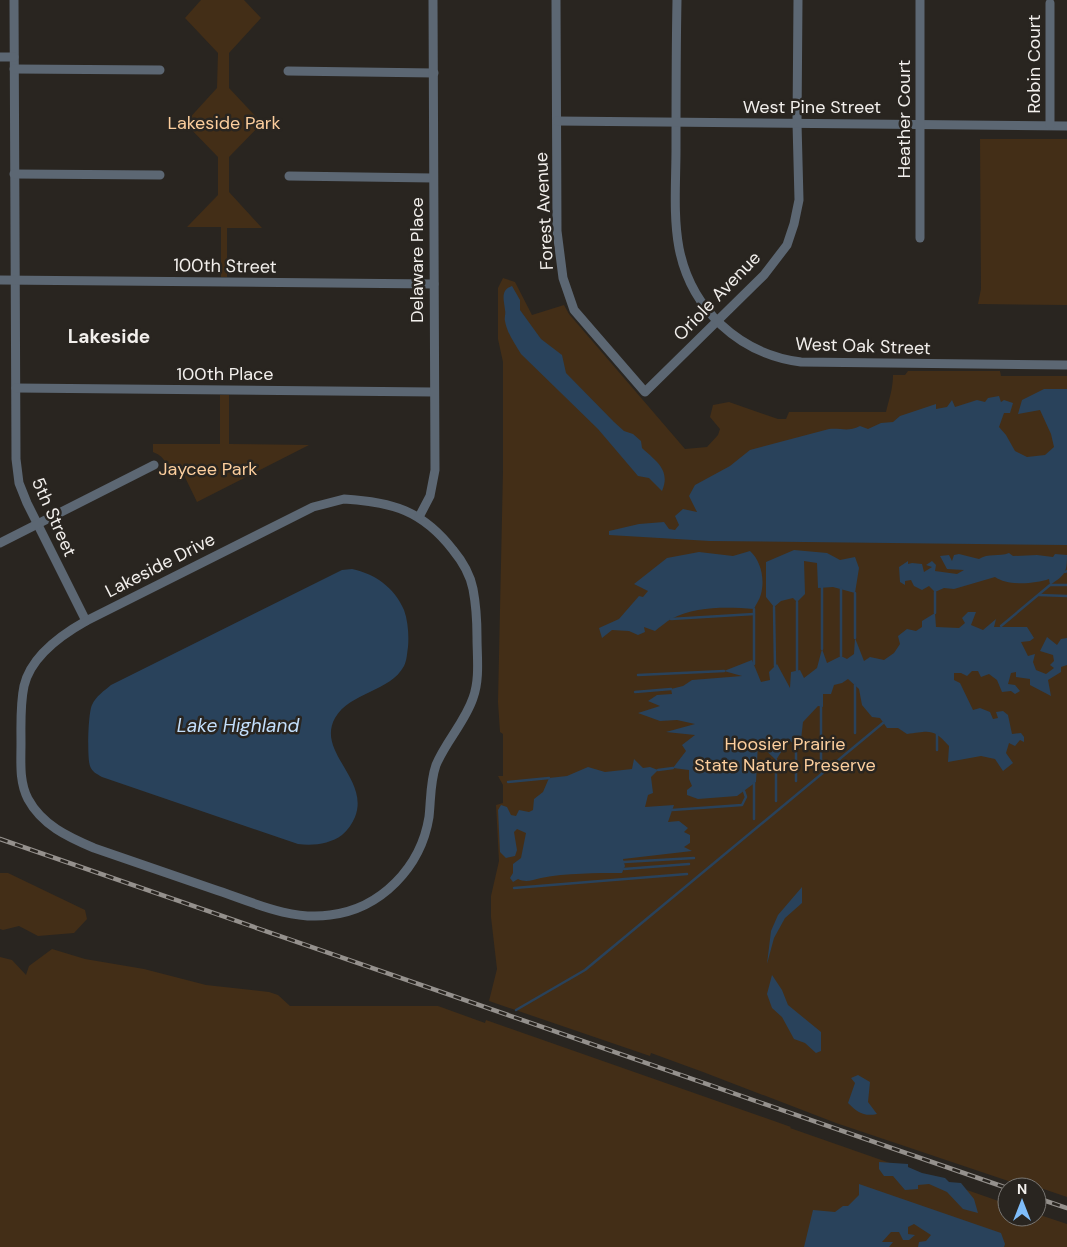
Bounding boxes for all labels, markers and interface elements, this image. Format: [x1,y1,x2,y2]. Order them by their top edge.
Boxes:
street label: Robin Court [1022,14,1046,114]
street label: Heather Court [892,60,916,178]
street label: West Pine Street [743,95,881,119]
park label: Lakeside Park [167,111,281,135]
street label: Forest Avenue [529,151,559,271]
street label: Delaware Place [405,197,429,323]
street label: Oriole Avenue [668,246,766,346]
street label: 100th Street [173,253,277,279]
district label: Lakeside [68,324,150,349]
street label: West Oak Street [795,332,931,360]
street label: 100th Place [176,362,274,386]
park label: Jaycee Park [159,457,257,481]
street label: 5th Street [26,474,82,560]
street label: Lakeside Drive [101,527,219,603]
water label: Lake Highland [177,713,300,738]
park label: Hoosier Prairie State Nature Preserve [694,732,876,777]
north arrow [997,1177,1047,1227]
text: N [1017,1180,1027,1198]

